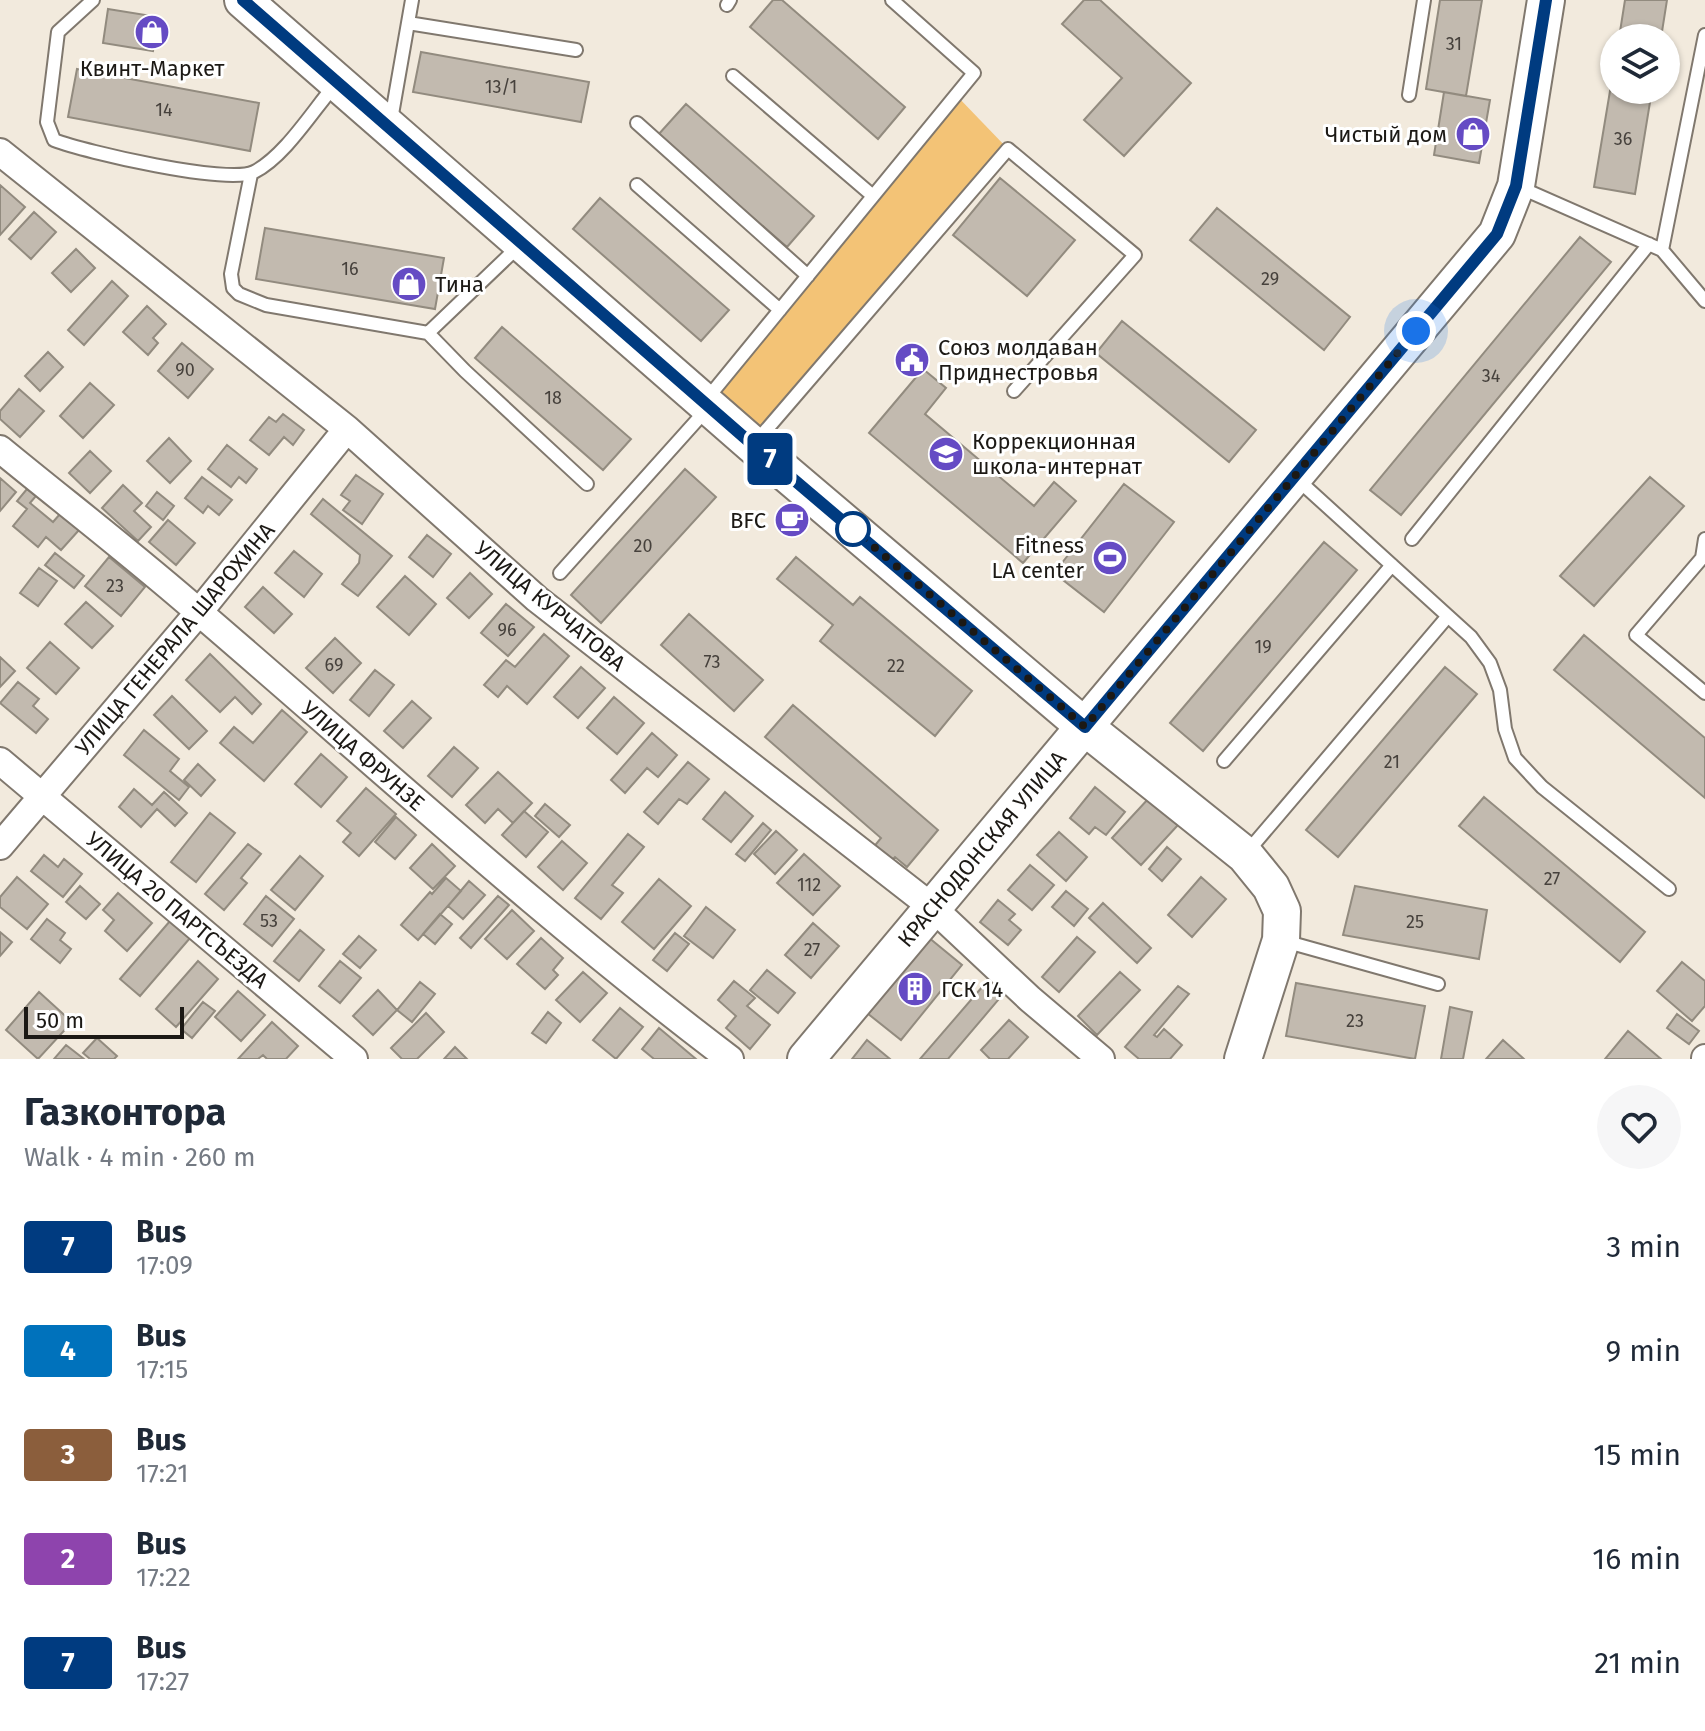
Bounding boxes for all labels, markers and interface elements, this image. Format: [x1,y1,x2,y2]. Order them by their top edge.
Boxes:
shop icon: Квинт-Маркет [133,13,171,51]
map controls [1600,24,1680,104]
button: layers [1600,24,1680,104]
house number: 31 [1446,33,1462,55]
place label: Квинт-Маркет [80,55,224,82]
house number: 13/1 [485,76,517,98]
house number: 14 [155,99,173,121]
shop icon: Чистый дом [1454,115,1492,153]
place label: Чистый дом [1325,121,1447,148]
house number: 36 [1614,128,1632,150]
house number: 16 [341,258,359,280]
shop icon: Тина [390,265,428,303]
house number: 29 [1261,268,1279,290]
place label: Тина [435,271,484,298]
your location [1396,311,1436,351]
place label: Союз молдаван Приднестровья [938,334,1099,386]
public building icon: Союз молдаван Приднестровья [893,341,931,379]
house number: 90 [175,359,195,381]
house number: 34 [1482,365,1501,387]
house number: 18 [544,387,562,409]
place label: Коррекционная школа-интернат [972,428,1142,480]
line badge: 7 [744,433,796,485]
school or university icon: Коррекционная школа-интернат [927,435,965,473]
text: 7 [763,442,777,475]
cafe icon: BFC [773,501,811,539]
place label: BFC [730,507,766,534]
unlabelled marker [836,512,870,546]
street label: УЛИЦА ГЕНЕРАЛА ШАРОХИНА [70,517,281,761]
place label: Fitness LA center [992,532,1084,584]
street label: УЛИЦА КУРЧАТОВА [469,535,631,677]
house number: 20 [634,535,652,557]
sports icon: Fitness LA center [1091,539,1129,577]
house number: 23 [106,575,124,597]
house number: 96 [497,619,517,641]
house number: 19 [1254,636,1272,658]
house number: 73 [704,651,720,673]
house number: 69 [325,654,343,676]
house number: 22 [887,655,905,677]
street label: УЛИЦА ФРУНЗЕ [296,695,430,817]
street label: КРАСНОДОНСКАЯ УЛИЦА [892,745,1072,953]
house number: 21 [1384,751,1400,773]
street label: УЛИЦА 20 ПАРТСЪЕЗДА [80,826,274,994]
house number: 27 [1544,868,1560,890]
house number: 112 [797,874,821,896]
house number: 53 [260,910,278,932]
house number: 25 [1406,911,1424,933]
house number: 27 [804,939,820,961]
building icon: ГСК 14 [896,970,934,1008]
place label: ГСК 14 [941,976,1003,1003]
scale bar [24,1003,184,1039]
text: 50 m [36,1007,84,1034]
house number: 23 [1346,1010,1364,1032]
button: heart [1597,1085,1681,1169]
text: Газконтора [24,1089,226,1135]
text: Walk · 4 min · 260 m [24,1142,256,1173]
text: Bus [136,1214,186,1250]
text: 3 min [1606,1229,1681,1265]
text: 7 [61,1230,75,1263]
text: 17:09 [136,1250,193,1281]
text: Bus [136,1318,186,1354]
text: 9 min [1606,1333,1681,1369]
text: 4 [60,1334,76,1367]
text: 17:15 [136,1354,188,1385]
text: Bus [136,1422,186,1458]
text: 15 min [1593,1437,1681,1473]
text: 3 [61,1438,75,1471]
text: 17:21 [136,1458,189,1489]
text: Bus [136,1526,186,1562]
text: 16 min [1592,1541,1681,1577]
text: 2 [61,1542,75,1575]
text: 17:22 [136,1562,191,1593]
text: Bus [136,1630,186,1666]
text: 21 min [1594,1645,1681,1681]
text: 7 [61,1646,75,1679]
text: 17:27 [136,1666,189,1697]

